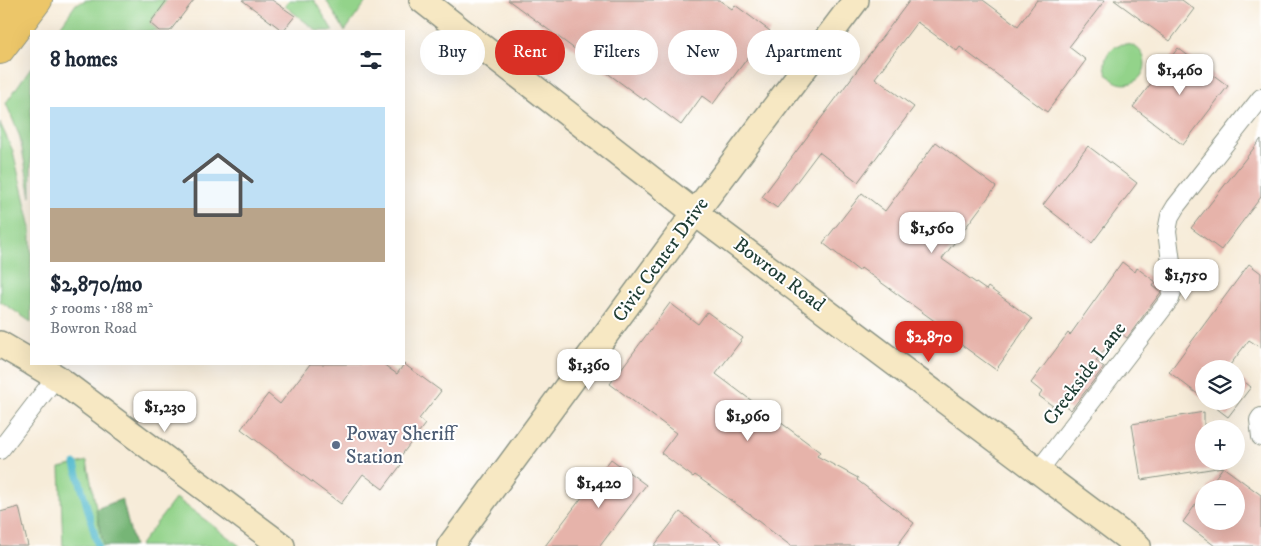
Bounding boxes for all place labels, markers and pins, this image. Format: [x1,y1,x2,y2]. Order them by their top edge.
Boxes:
pin: $1,460 [1139,54,1221,96]
pin: $1,560 [891,212,973,254]
pin: $1,750 [1145,258,1227,301]
pin: $2,870 [888,320,970,363]
pin: $1,360 [548,348,630,391]
pin: $1,230 [124,390,206,433]
pin: $1,960 [707,400,789,442]
place label: Poway Sheriff Station [346,422,459,470]
marker: Poway Sheriff Station [330,439,342,451]
pin: $1,420 [558,466,640,509]

